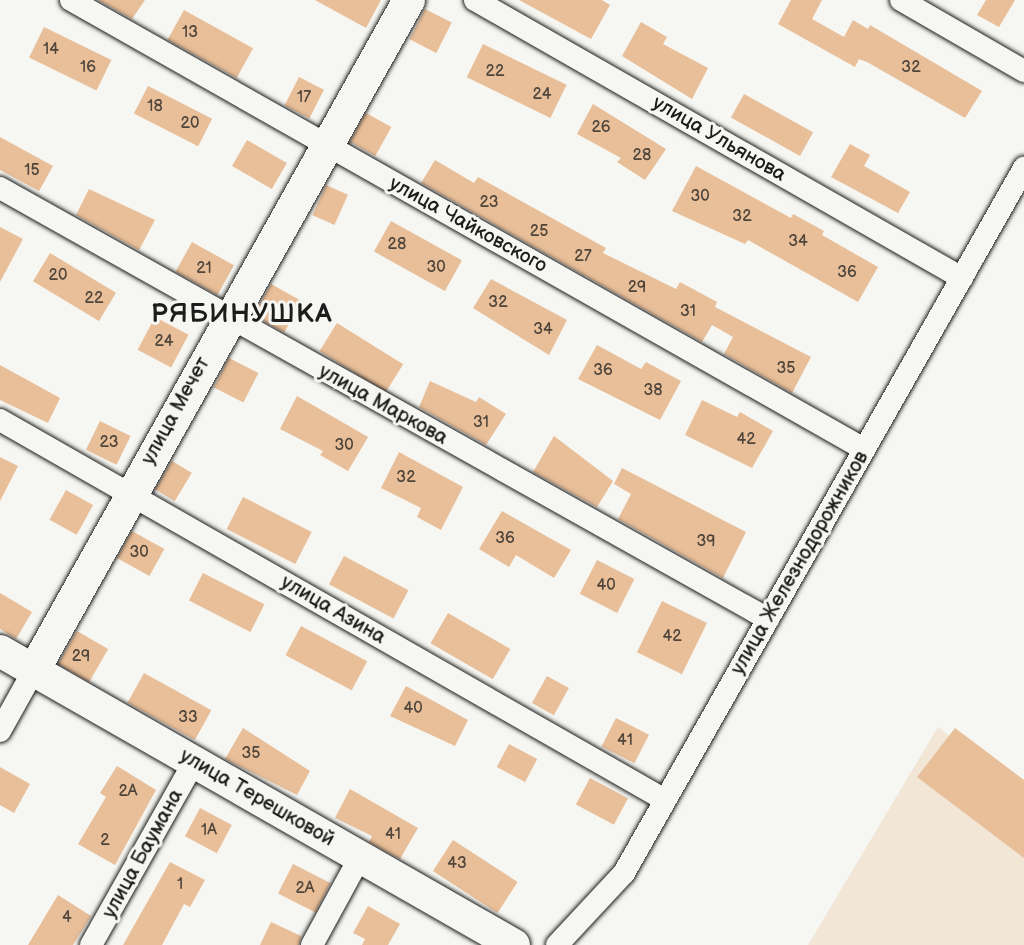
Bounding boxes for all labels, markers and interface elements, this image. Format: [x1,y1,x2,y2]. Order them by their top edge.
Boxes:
house number: 13 [182,23,198,43]
house number: 14 [43,40,59,60]
house number: 16 [80,58,96,78]
house number: 32 [901,58,921,78]
house number: 22 [486,62,504,82]
house number: 24 [533,85,551,105]
house number: 17 [297,88,311,108]
street label: улица Ульянова [648,91,790,187]
house number: 18 [147,97,163,117]
house number: 20 [181,114,199,134]
house number: 26 [591,118,611,138]
house number: 28 [633,146,651,166]
house number: 15 [24,161,40,181]
street label: улица Чайковского [385,172,551,278]
house number: 30 [690,187,710,207]
house number: 23 [480,193,498,213]
house number: 32 [732,207,752,227]
house number: 25 [530,222,548,242]
house number: 34 [788,232,808,252]
house number: 28 [388,235,406,255]
house number: 27 [574,247,592,267]
house number: 30 [426,258,446,278]
house number: 21 [196,259,212,279]
house number: 36 [837,263,857,283]
house number: 20 [49,266,67,286]
house number: 29 [628,278,646,298]
house number: 22 [85,289,103,309]
house number: 32 [488,293,508,313]
district label: РЯБИНУШКА [151,299,333,331]
house number: 31 [680,302,696,322]
house number: 34 [533,320,553,340]
house number: 24 [155,332,173,352]
street label: улица Мечет [137,353,215,469]
house number: 35 [776,359,796,379]
street label: улица Маркова [314,360,452,450]
house number: 36 [593,361,613,381]
house number: 38 [643,381,663,401]
house number: 31 [473,413,489,433]
house number: 42 [736,430,756,450]
house number: 23 [100,433,118,453]
house number: 30 [334,436,354,456]
street label: улица Железнодорожников [726,447,874,679]
house number: 32 [396,468,416,488]
house number: 36 [495,529,515,549]
house number: 39 [696,532,716,552]
house number: 30 [129,543,149,563]
street label: улица Азина [276,570,390,650]
house number: 40 [596,576,616,596]
house number: 42 [662,627,682,647]
house number: 29 [72,647,90,667]
house number: 40 [403,699,423,719]
house number: 33 [178,708,198,728]
house number: 41 [617,731,633,751]
street label: улица Терешковой [175,744,339,852]
house number: 35 [241,744,261,764]
house number: 2А [118,782,138,802]
street label: улица Баумана [98,785,188,923]
house number: 1А [201,821,217,841]
house number: 41 [385,825,401,845]
house number: 2 [100,831,110,851]
house number: 43 [447,854,467,874]
house number: 1 [177,875,183,895]
house number: 2А [295,879,315,899]
house number: 4 [62,908,72,928]

